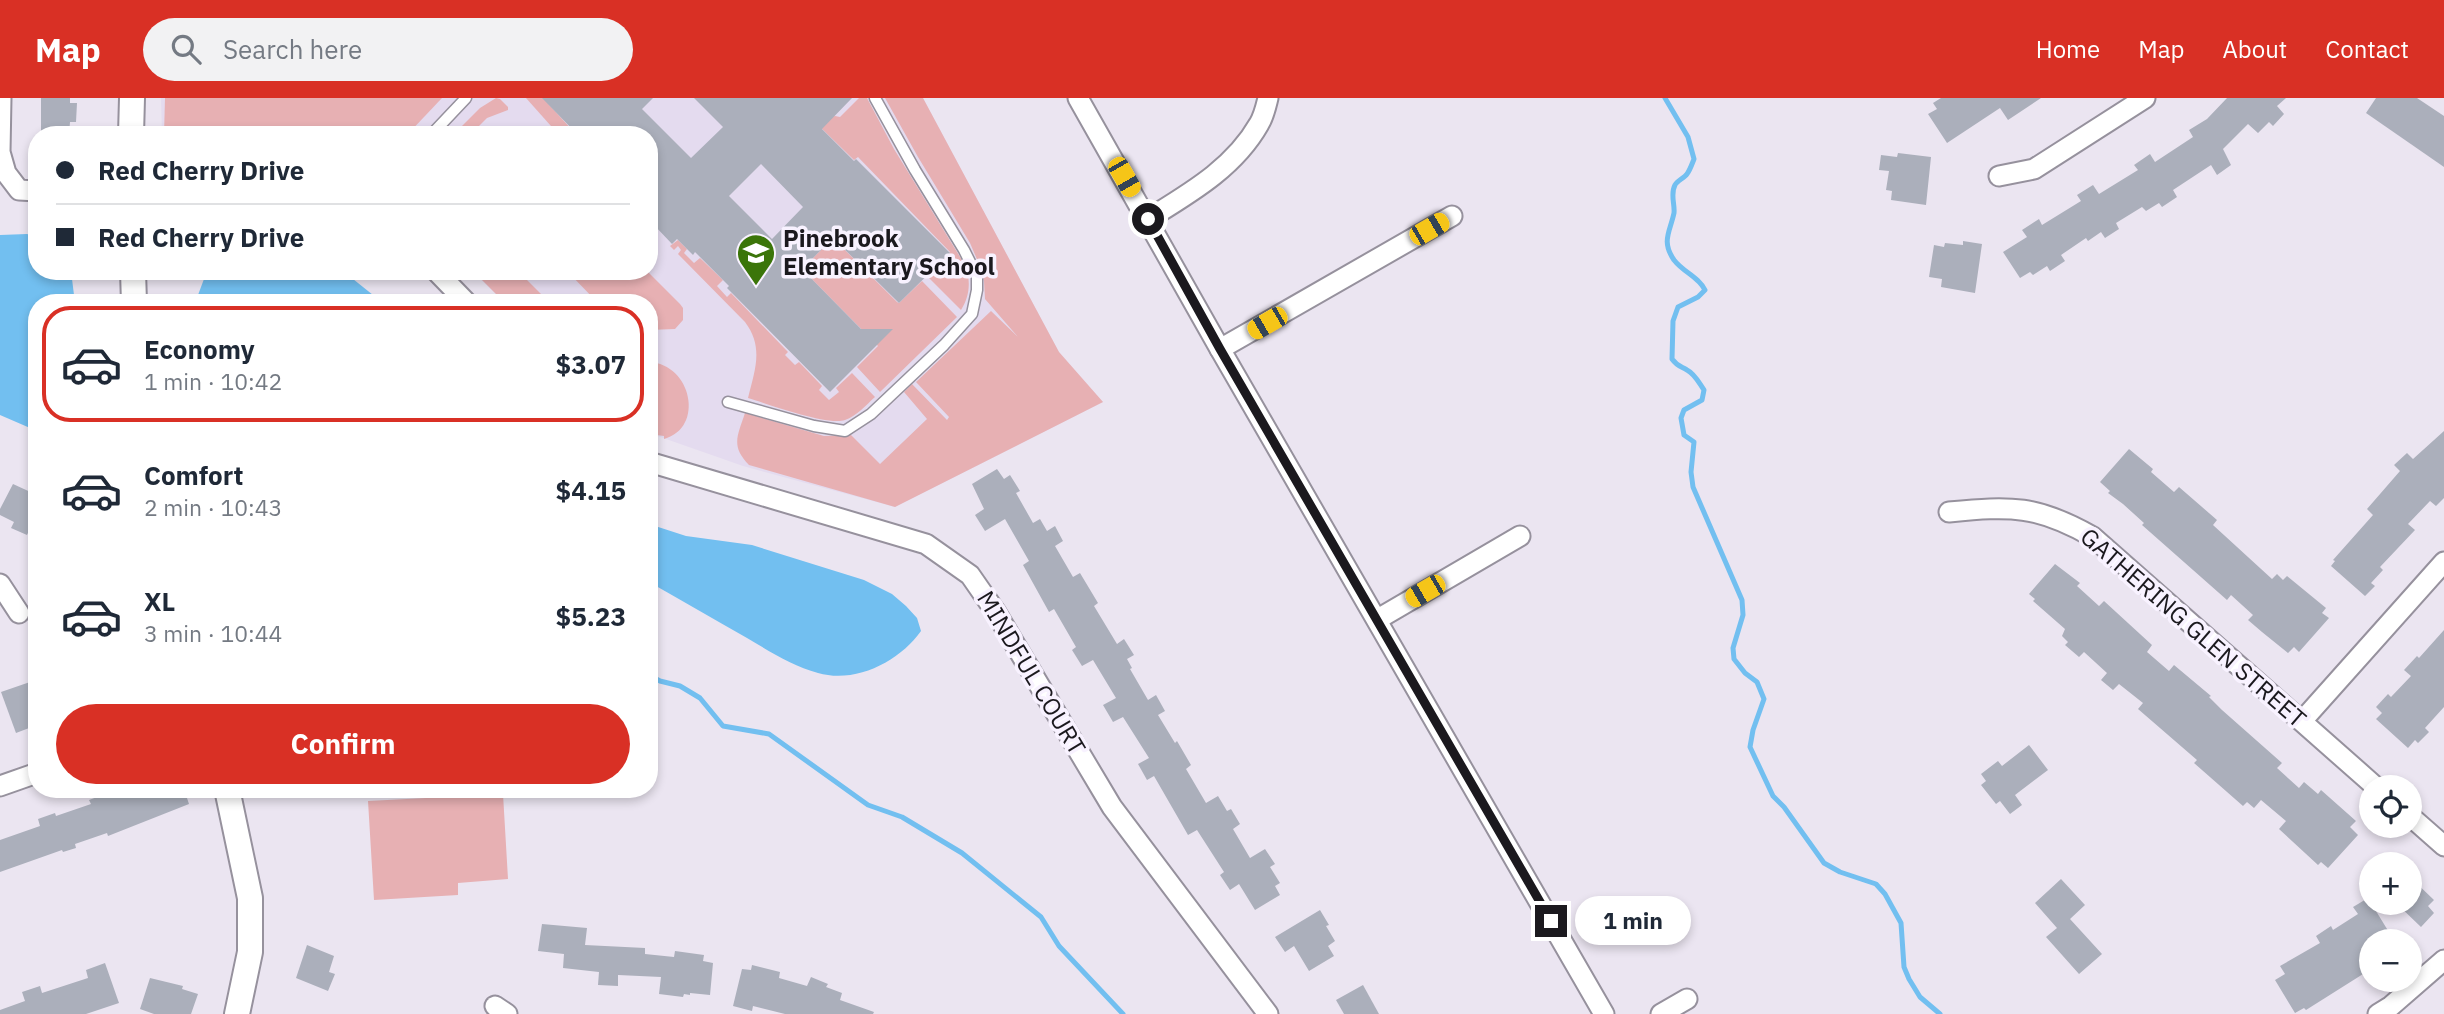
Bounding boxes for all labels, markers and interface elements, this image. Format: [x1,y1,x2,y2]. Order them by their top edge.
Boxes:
search box [143,18,633,81]
text: Map [35,28,101,71]
icon: search [167,30,205,68]
text: Search here [223,32,362,66]
text: Home [2036,33,2100,65]
text: Map [2138,33,2184,65]
text: About [2222,33,2287,65]
text: Contact [2325,33,2409,65]
text: Red Cherry Drive [98,153,304,187]
car [1105,154,1144,200]
route start [1132,203,1164,235]
car [1406,209,1453,249]
text: Red Cherry Drive [98,220,304,254]
place label: Pinebrook Elementary School [783,222,995,282]
school or university icon: Pinebrook Elementary School [735,232,777,287]
car [1244,303,1291,343]
text: Economy [144,332,255,366]
icon: car [60,333,123,396]
text: $3.07 [556,347,626,381]
text: 1 min · 10:42 [144,366,282,396]
text: Comfort [144,458,243,492]
icon: car [60,459,123,522]
text: $4.15 [556,473,626,507]
text: 2 min · 10:43 [144,492,282,522]
street label: GATHERING GLEN STREET [2074,520,2313,734]
car [1402,571,1449,611]
text: XL [144,584,175,618]
icon: car [60,585,123,648]
street label: MINDFUL COURT [970,585,1094,761]
text: $5.23 [556,599,626,633]
text: 3 min · 10:44 [144,618,282,648]
button: Confirm [56,704,630,784]
map controls [2359,775,2422,992]
button: locate [2359,775,2422,838]
button: + [2359,852,2422,915]
callout: 1 min [1576,896,1691,946]
route end [1535,905,1567,937]
text: 1 min [1603,905,1663,935]
button: − [2359,929,2422,992]

